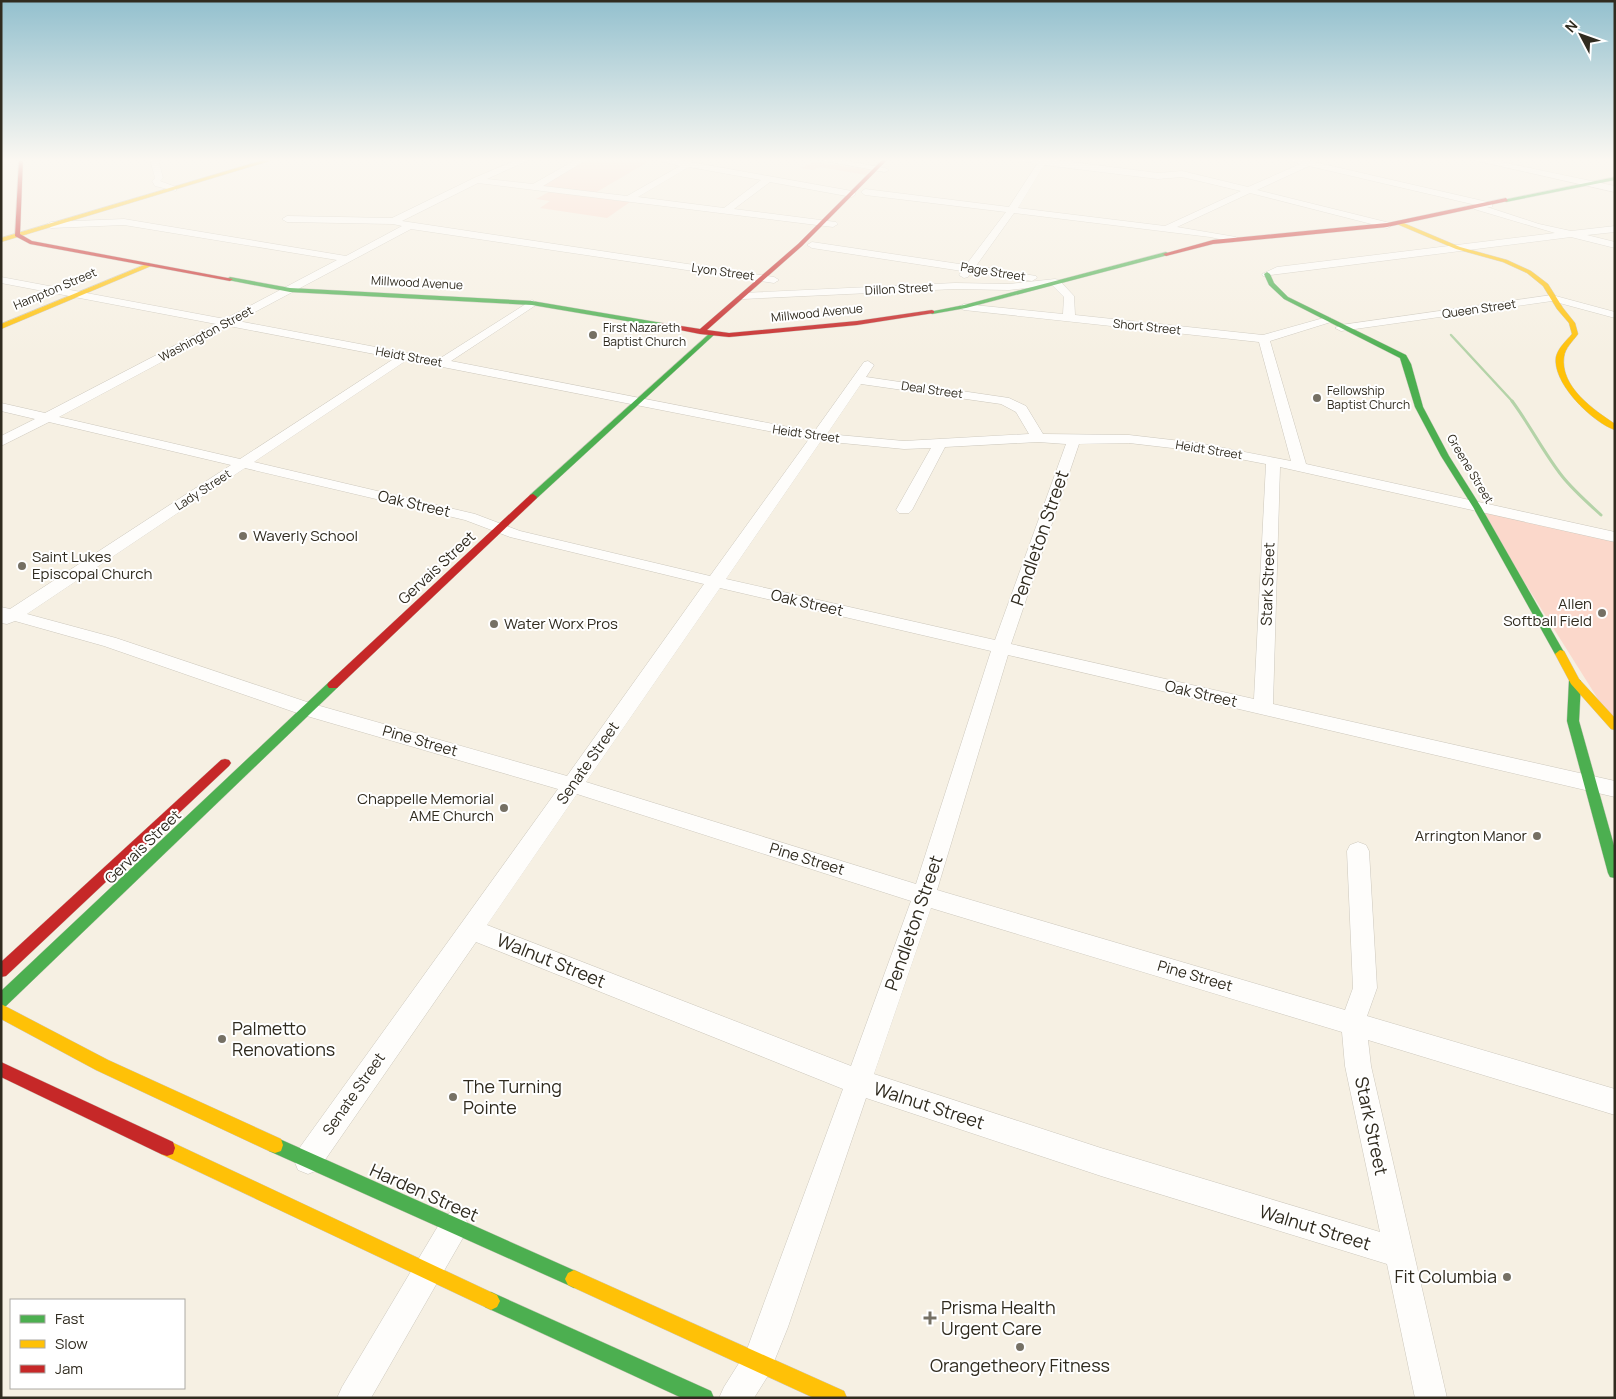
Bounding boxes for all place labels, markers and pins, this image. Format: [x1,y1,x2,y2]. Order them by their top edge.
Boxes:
place label: First Nazareth Baptist Church [603,319,686,350]
marker: First Nazareth Baptist Church [587,329,599,341]
place label: Fellowship Baptist Church [1327,382,1410,413]
marker: Fellowship Baptist Church [1311,392,1323,404]
place label: Waverly School [253,525,358,546]
marker: Waverly School [237,530,249,542]
place label: Saint Lukes Episcopal Church [32,546,153,584]
marker: Saint Lukes Episcopal Church [16,560,28,572]
place label: Allen Softball Field [1503,593,1592,631]
marker: Allen Softball Field [1596,607,1608,619]
place label: Water Worx Pros [504,613,618,634]
marker: Water Worx Pros [488,618,500,630]
place label: Chappelle Memorial AME Church [357,788,494,826]
marker: Chappelle Memorial AME Church [498,802,510,814]
place label: Arrington Manor [1415,825,1528,846]
marker: Arrington Manor [1531,830,1543,842]
place label: Palmetto Renovations [232,1016,335,1061]
marker: Palmetto Renovations [216,1033,228,1045]
place label: The Turning Pointe [463,1074,562,1119]
marker: The Turning Pointe [447,1091,459,1103]
place label: Fit Columbia [1394,1264,1497,1288]
marker: Fit Columbia [1501,1271,1513,1283]
place label: Prisma Health Urgent Care [941,1295,1056,1340]
marker: Prisma Health Urgent Care [923,1311,937,1325]
marker: Orangetheory Fitness [1014,1341,1026,1353]
place label: Orangetheory Fitness [930,1353,1110,1377]

